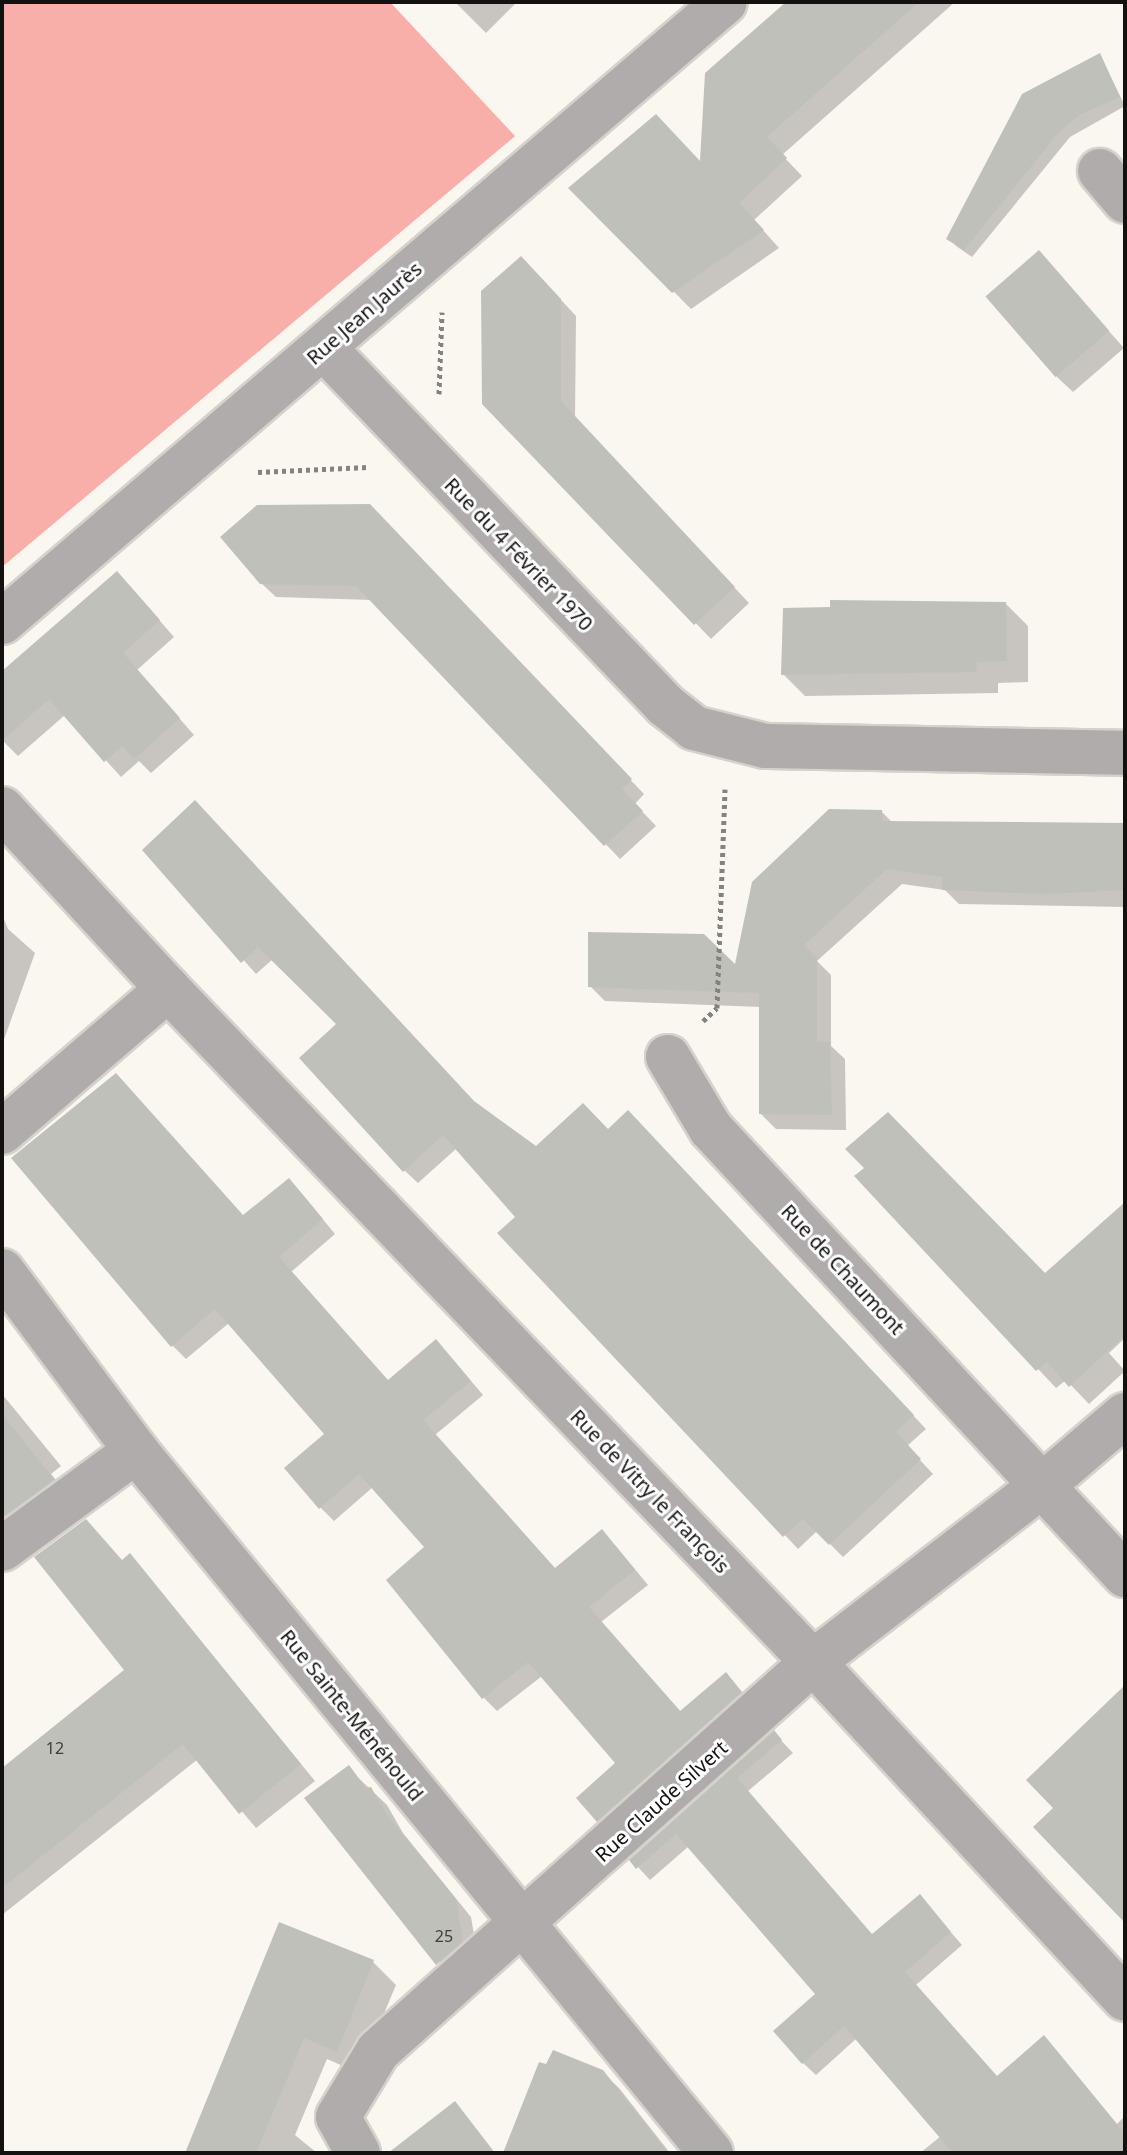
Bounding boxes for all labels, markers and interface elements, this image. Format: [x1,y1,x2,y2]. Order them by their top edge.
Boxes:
street label: Rue Jean Jaurès [302,257,426,369]
street label: Rue du 4 Février 1970 [440,473,598,635]
street label: Rue de Chaumont [777,1199,909,1339]
street label: Rue de Vitry le François [566,1404,734,1578]
street label: Rue Sainte-Ménéhould [276,1625,428,1805]
street label: Rue Claude Silvert [590,1735,732,1867]
house number: 12 [46,1738,64,1758]
house number: 25 [435,1926,453,1946]

